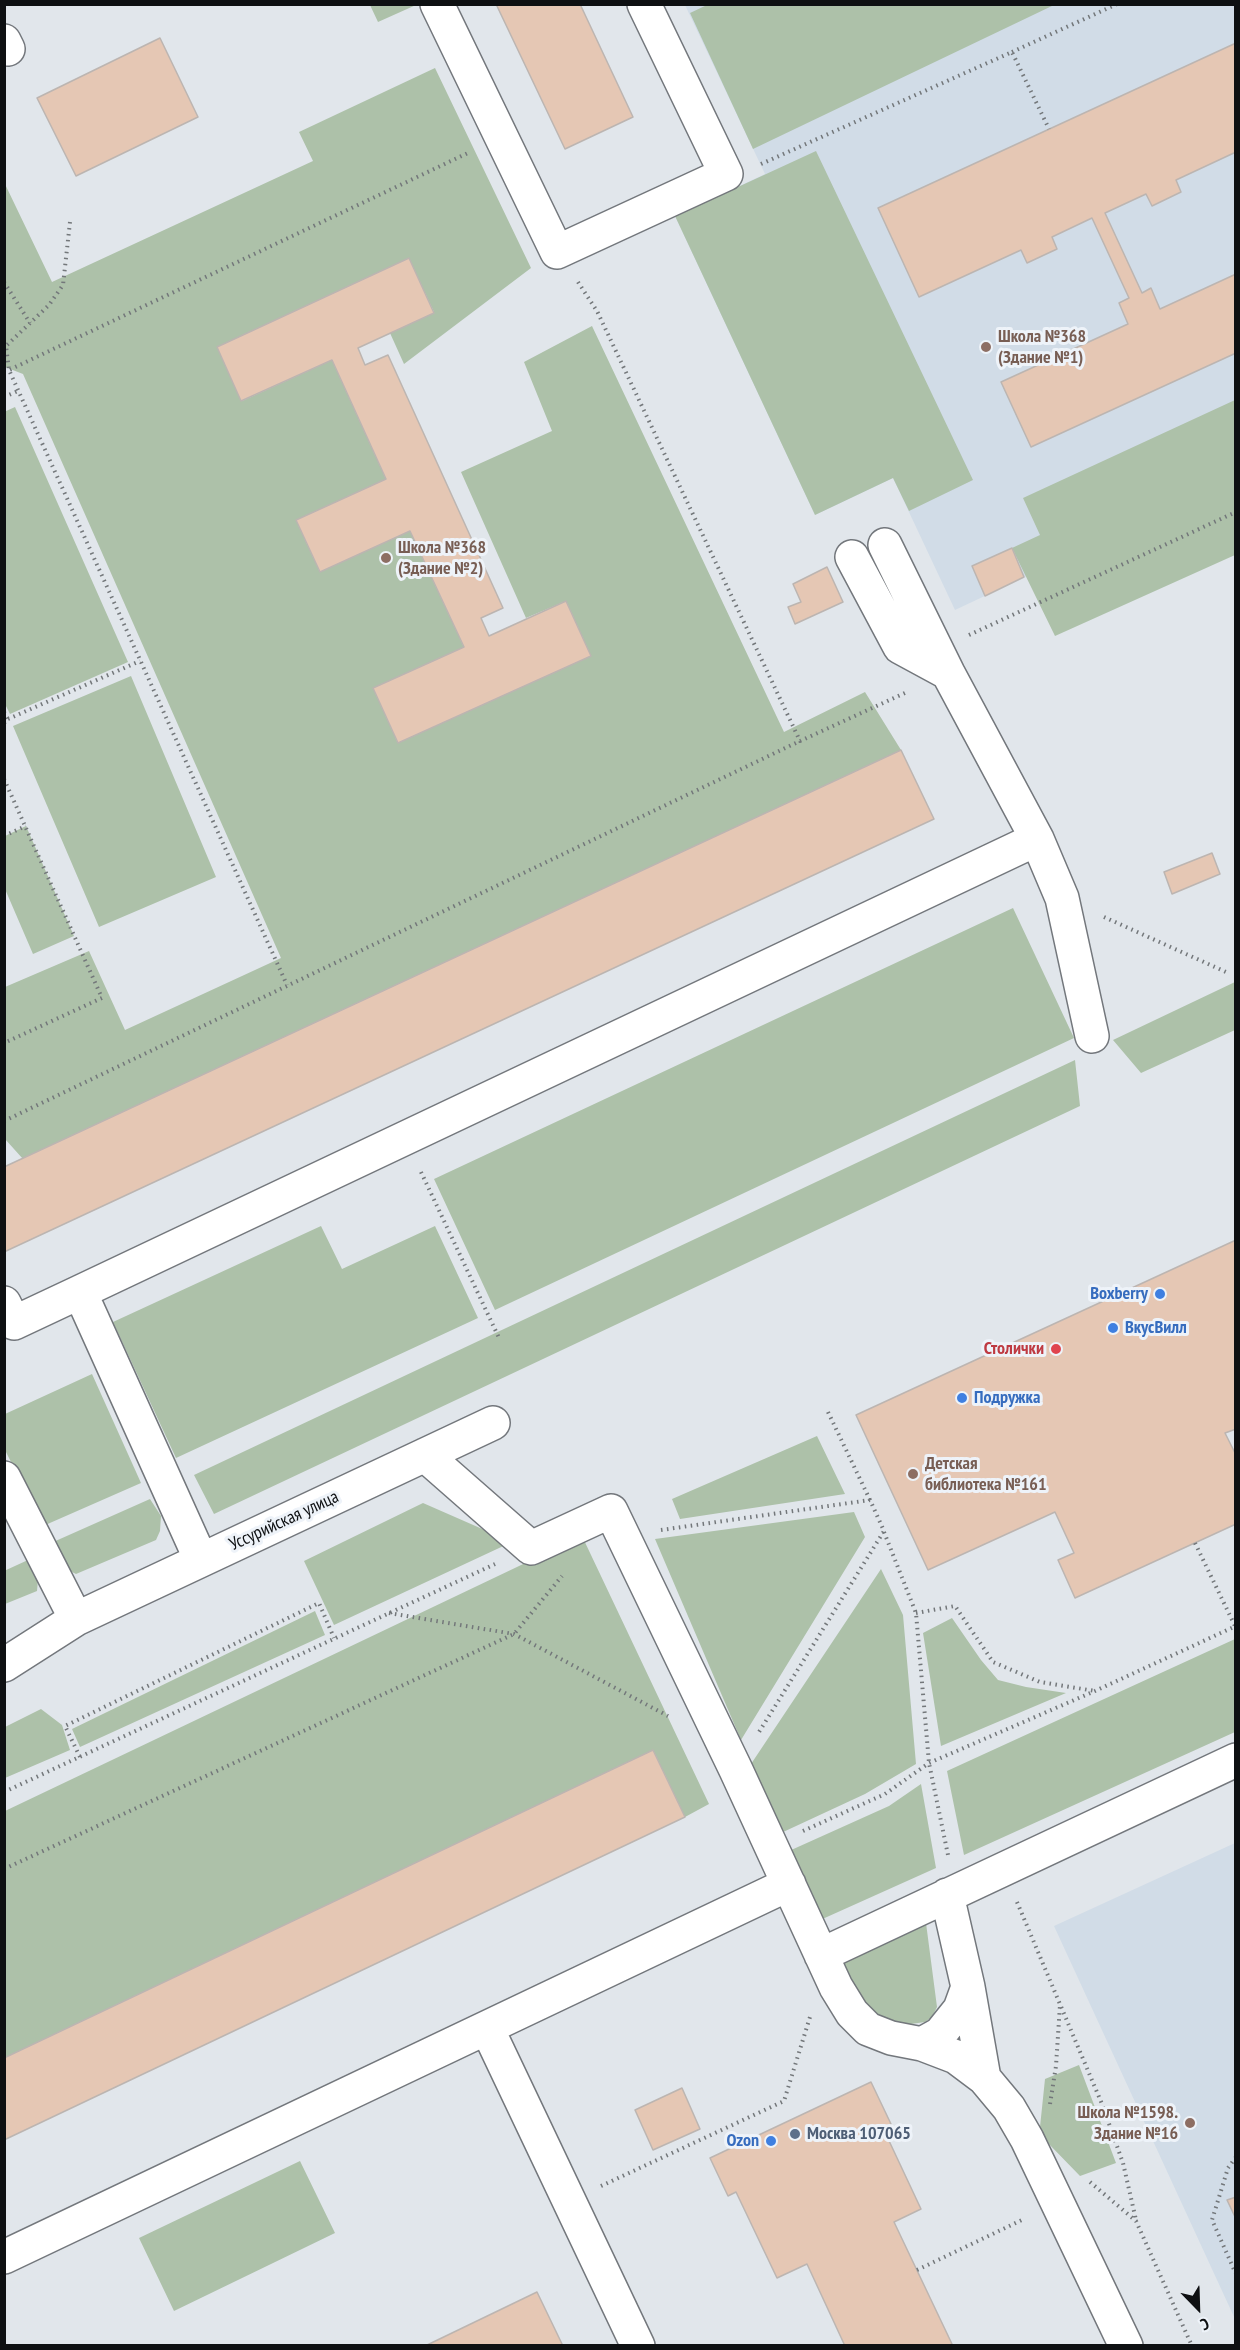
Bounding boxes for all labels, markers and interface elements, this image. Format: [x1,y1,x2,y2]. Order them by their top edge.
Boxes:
place label: Школа №368 (Здание №1) [998,326,1086,368]
marker: Школа №368 (Здание №1) [979,340,993,354]
place label: Школа №368 (Здание №2) [398,537,486,580]
marker: Школа №368 (Здание №2) [379,551,393,565]
place label: Boxberry [1090,1283,1148,1305]
marker: Boxberry [1153,1287,1167,1301]
place label: ВкусВилл [1125,1317,1187,1339]
marker: ВкусВилл [1106,1321,1120,1335]
place label: Столички [984,1338,1044,1360]
marker: Столички [1049,1342,1063,1356]
place label: Подружка [974,1387,1040,1409]
marker: Подружка [955,1391,969,1405]
place label: Детская библиотека №161 [925,1453,1046,1496]
marker: Детская библиотека №161 [906,1467,920,1481]
street label: Уссурийская улица [226,1486,342,1556]
place label: Школа №1598. Здание №16 [1078,2102,1178,2144]
marker: Школа №1598. Здание №16 [1183,2116,1197,2130]
place label: Москва 107065 [807,2123,911,2145]
marker: Москва 107065 [788,2127,802,2141]
place label: Ozon [726,2130,759,2152]
marker: Ozon [764,2134,778,2148]
north arrow [1168,2278,1228,2338]
text: С [1198,2314,1212,2335]

